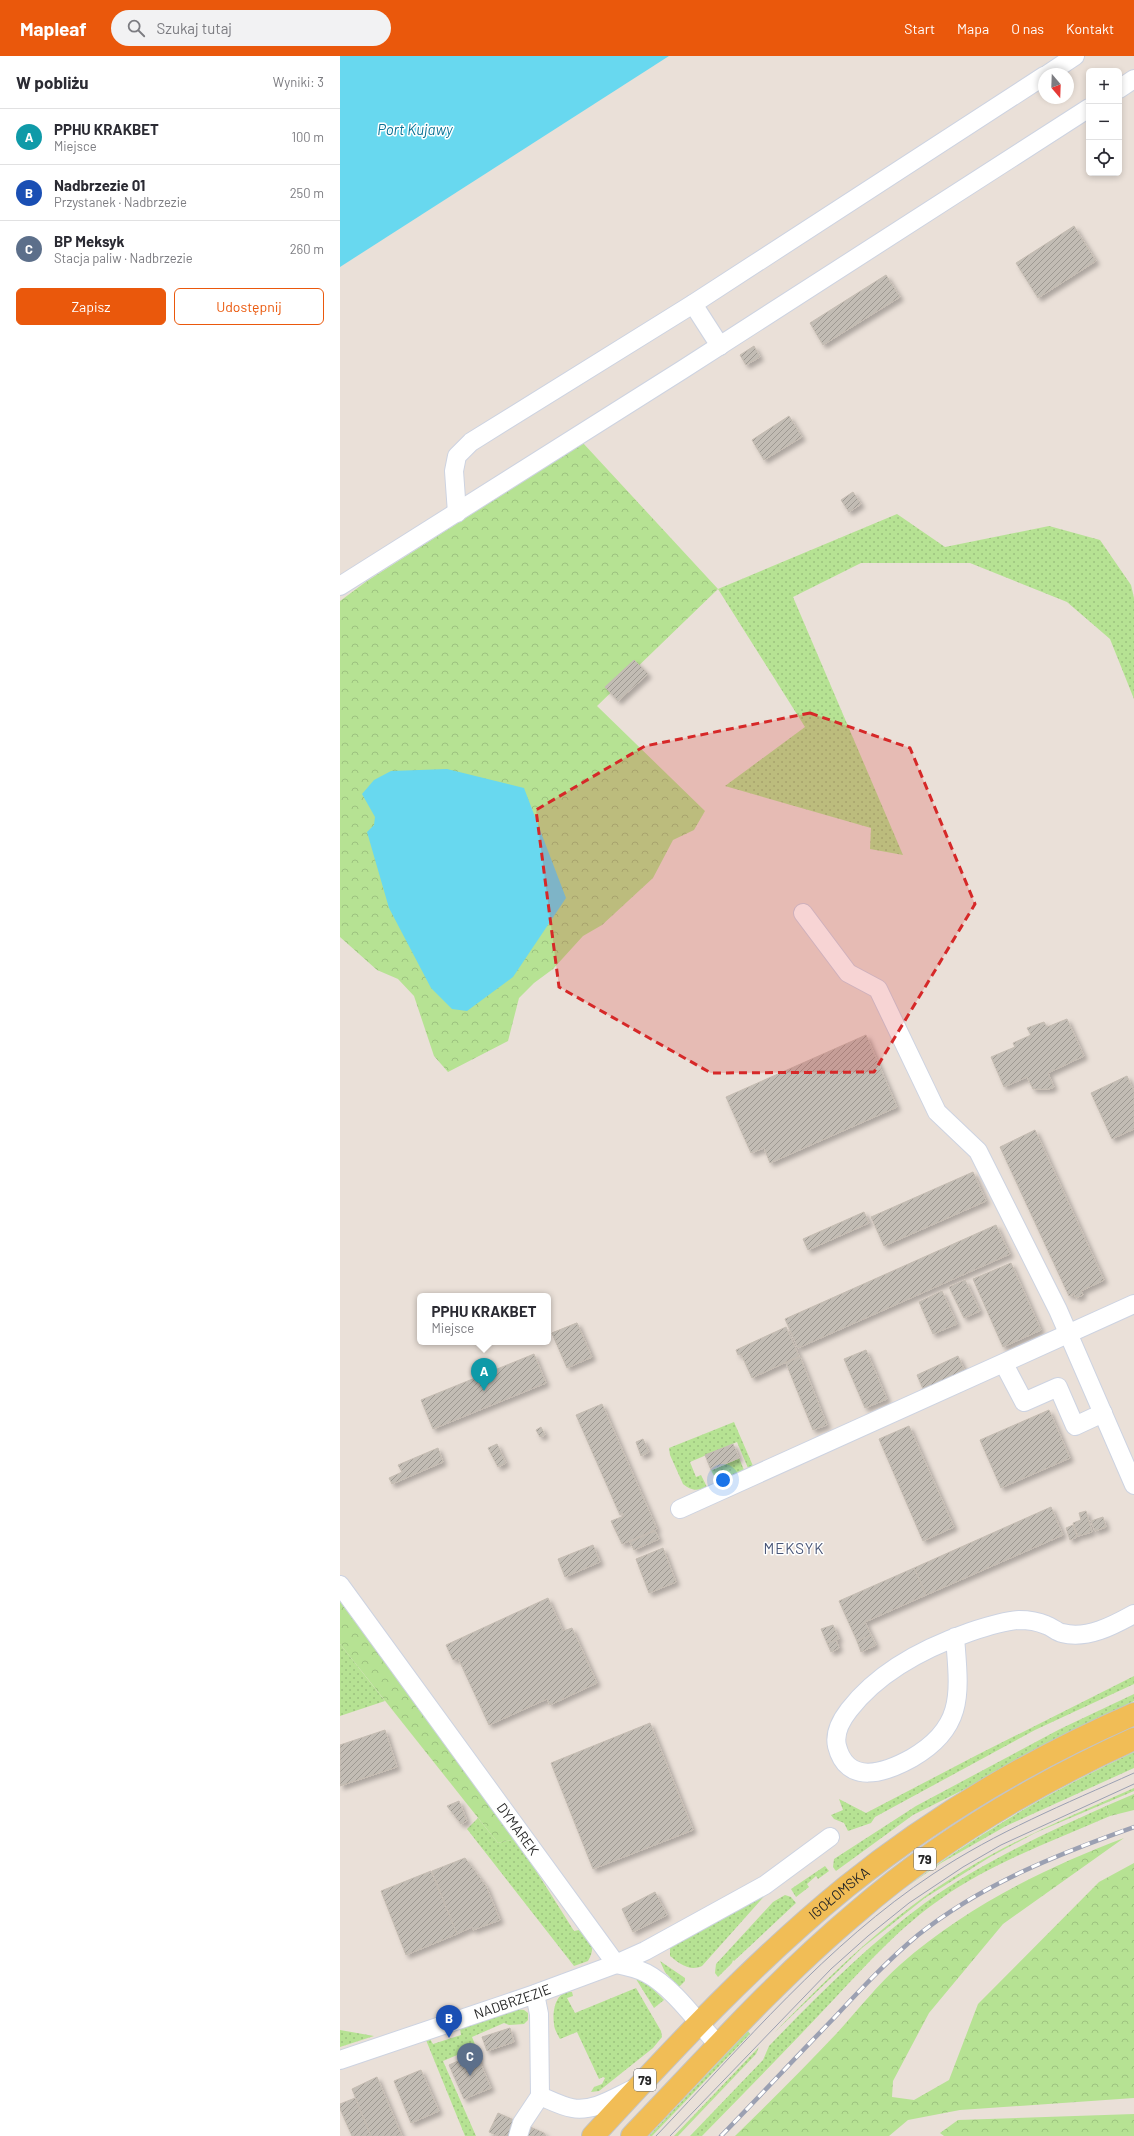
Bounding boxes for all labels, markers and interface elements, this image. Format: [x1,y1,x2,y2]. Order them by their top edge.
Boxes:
search box [111,10,391,46]
text: Mapleaf [20,17,87,40]
icon: search [125,17,147,39]
text: Szukaj tutaj [157,19,232,37]
text: Start [904,20,935,37]
text: Mapa [957,20,989,37]
text: O nas [1011,20,1044,37]
text: Kontakt [1066,20,1114,37]
north arrow [1038,68,1074,104]
map controls [1086,68,1122,176]
button: + [1086,68,1122,104]
text: W pobliżu [16,72,89,92]
text: Wyniki: 3 [273,74,324,90]
button: − [1086,104,1122,140]
text: PPHU KRAKBET [54,120,159,138]
water label: Port Kujawy [377,120,454,138]
text: A [25,129,33,145]
text: 100 m [291,129,324,145]
text: Miejsce [54,138,97,154]
button: locate [1086,140,1122,176]
text: Nadbrzezie 01 [54,176,145,194]
text: B [25,185,33,201]
text: 250 m [290,185,324,201]
text: Przystanek · Nadbrzezie [54,194,187,210]
text: BP Meksyk [54,232,125,250]
text: C [25,241,33,257]
text: 260 m [290,241,324,257]
text: Stacja paliw · Nadbrzezie [54,250,193,266]
button: Zapisz [16,288,166,325]
button: Udostępnij [174,288,324,325]
popup [417,1293,551,1345]
text: PPHU KRAKBET [432,1302,536,1320]
text: Miejsce [432,1320,474,1336]
pin: A [471,1358,497,1391]
your location [713,1470,733,1490]
district label: MEKSYK [763,1539,825,1557]
street label: DYMAREK [494,1799,543,1859]
road number: 79 [914,1848,936,1870]
street label: IGOŁOMSKA [805,1863,873,1923]
street label: NADBRZEZIE [472,1980,553,2022]
pin: B [436,2005,462,2038]
pin: C [457,2043,483,2076]
road number: 79 [634,2069,656,2091]

